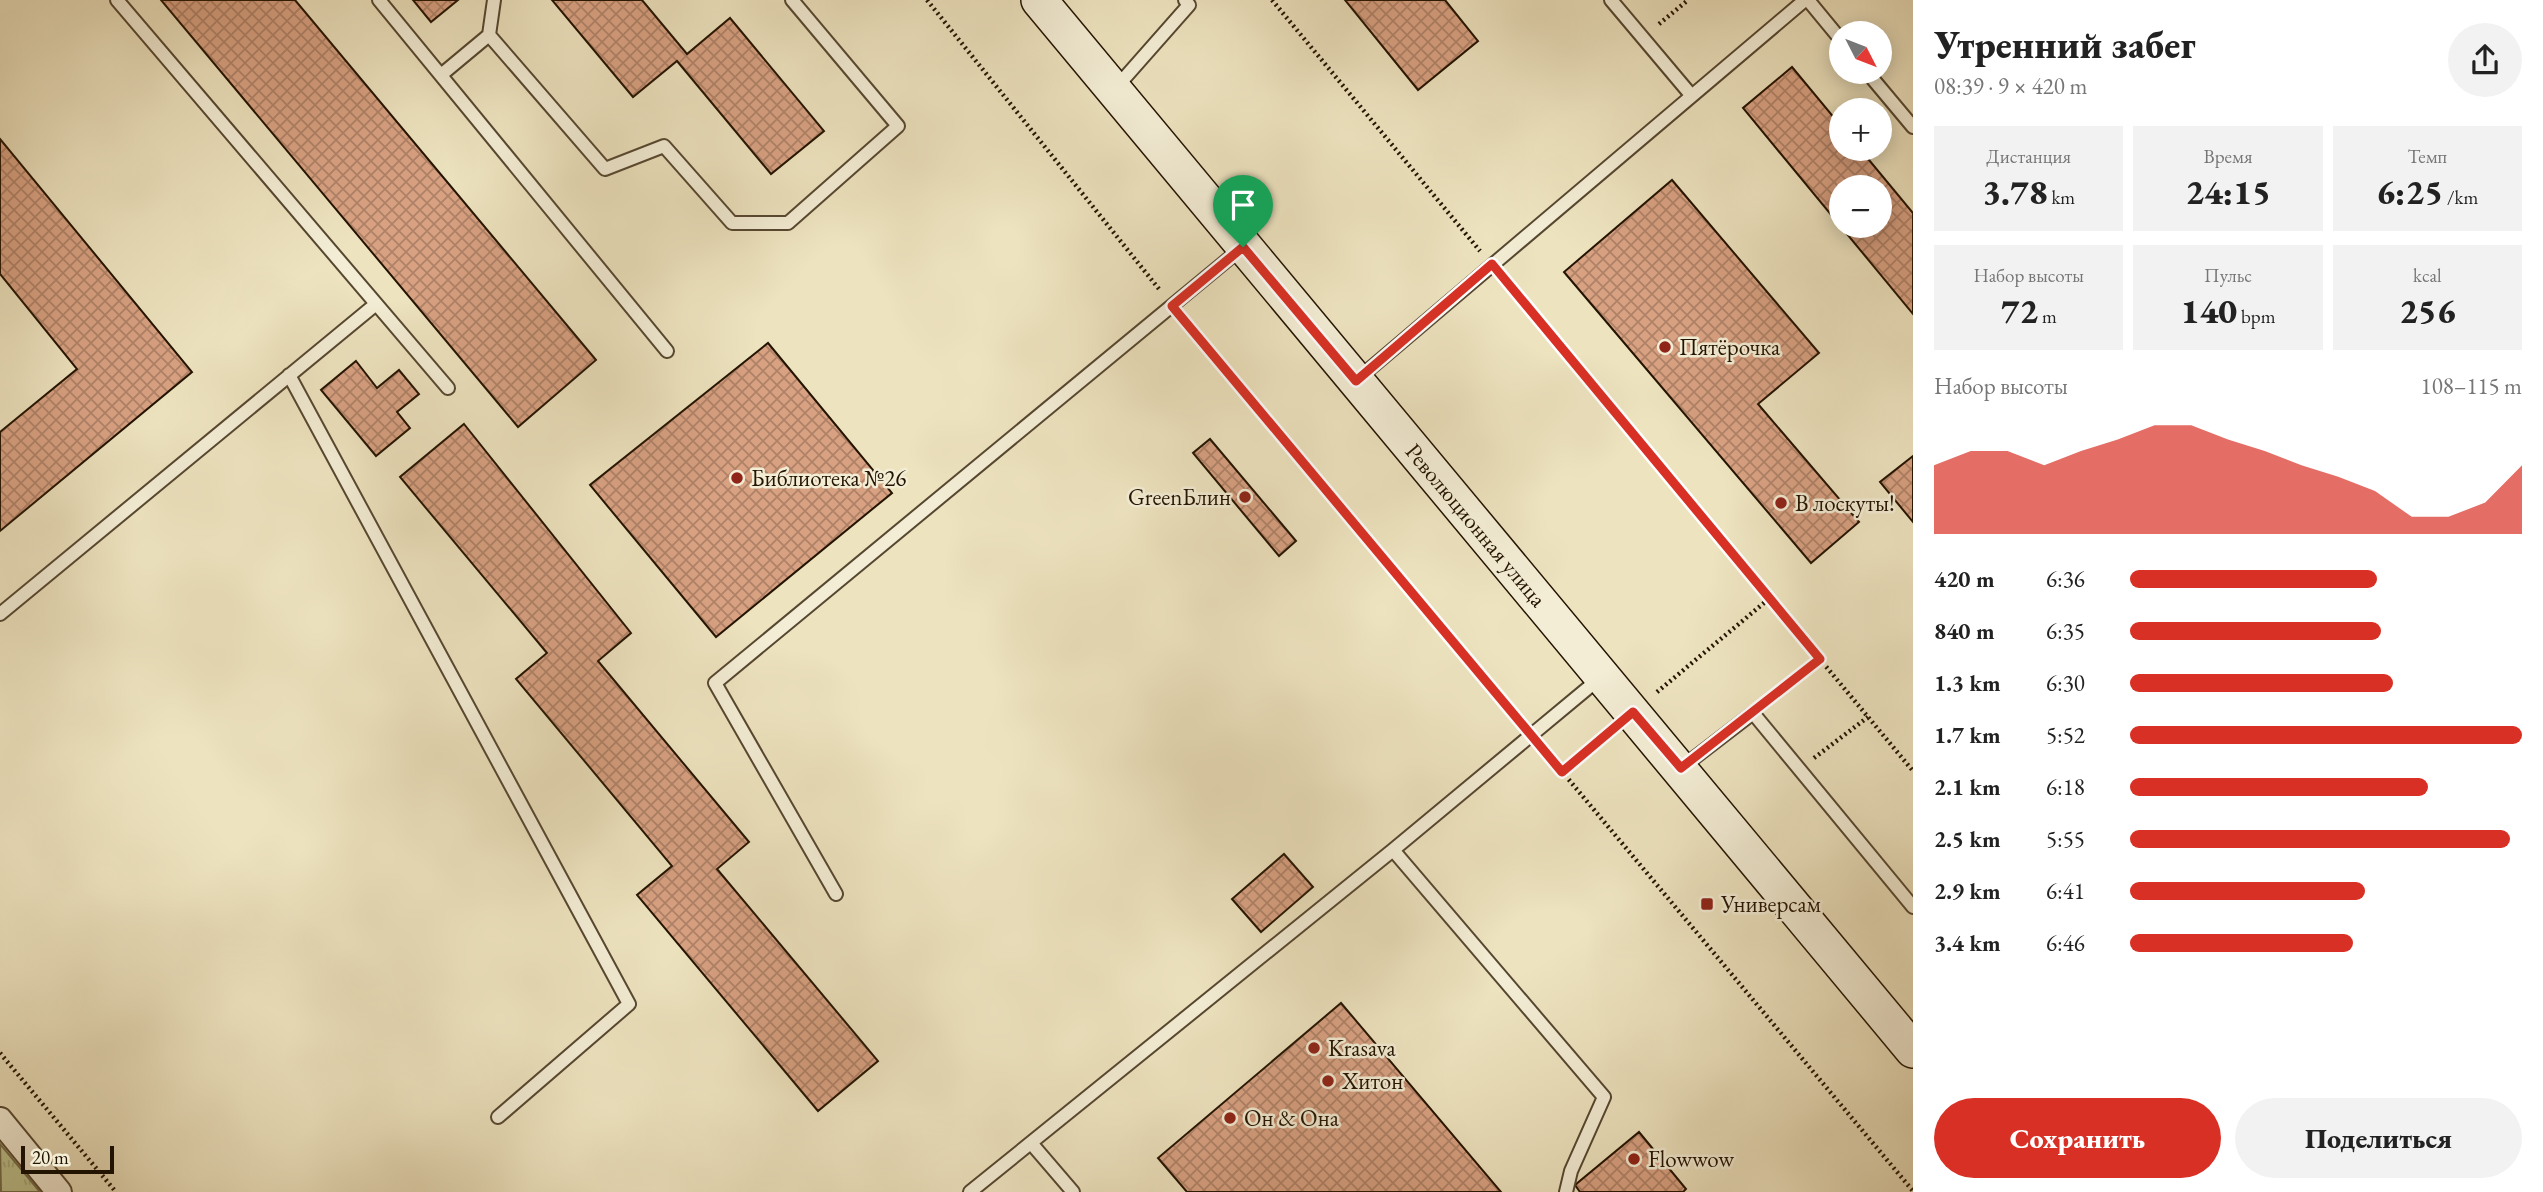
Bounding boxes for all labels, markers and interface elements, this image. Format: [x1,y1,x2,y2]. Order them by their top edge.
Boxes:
text: Утренний забег [1934,20,2196,69]
north arrow [1829,21,1892,84]
map controls [1829,21,1892,238]
button: share [2448,23,2522,97]
text: 08:39 · 9 × 420 m [1934,71,2087,101]
button: + [1829,98,1892,161]
text: Дистанция [1986,144,2071,169]
text: Время [2204,144,2252,169]
text: Темп [2408,144,2447,169]
text: 3.78 [1982,169,2048,214]
text: 24:15 [2185,169,2271,214]
text: 6:25 [2376,169,2443,214]
pin [1213,175,1273,247]
button: − [1829,175,1892,238]
text: km [2048,185,2075,210]
text: /km [2443,185,2478,210]
icon: arrive [1224,186,1262,224]
text: Набор высоты [1973,263,2084,288]
text: Пульс [2204,263,2252,288]
text: kcal [2413,263,2442,288]
text: 72 [2000,288,2038,333]
text: 140 [2181,288,2237,333]
text: 256 [2399,288,2456,333]
text: m [2038,304,2057,329]
text: bpm [2237,304,2275,329]
place label: Пятёрочка [1679,332,1781,362]
marker: Пятёрочка [1657,339,1673,355]
text: Набор высоты [1934,371,2068,401]
text: 108–115 m [2421,371,2522,401]
street label: Революционная улица [1399,437,1554,614]
place label: Библиотека №26 [751,463,906,493]
marker: Библиотека №26 [729,470,745,486]
place label: GreenБлин [1128,482,1231,512]
place label: В лоскуты! [1795,488,1895,518]
marker: GreenБлин [1237,489,1253,505]
marker: В лоскуты! [1773,495,1789,511]
text: 420 m [1934,564,1995,594]
text: 6:36 [2046,564,2085,594]
text: 840 m [1934,616,1995,646]
text: 6:35 [2046,616,2085,646]
text: 1.3 km [1934,668,2001,698]
text: 6:30 [2046,668,2085,698]
text: 1.7 km [1934,720,2001,750]
text: 5:52 [2046,720,2085,750]
text: 2.1 km [1934,772,2001,802]
text: 6:18 [2046,772,2085,802]
text: 2.5 km [1934,824,2001,854]
text: 5:55 [2046,824,2085,854]
text: 2.9 km [1934,876,2001,906]
text: 6:41 [2046,876,2085,906]
place label: Универсам [1720,889,1822,919]
marker: Универсам [1699,896,1715,912]
text: 3.4 km [1934,928,2001,958]
text: 6:46 [2046,928,2085,958]
place label: Krasava [1328,1033,1396,1063]
marker: Krasava [1306,1040,1322,1056]
place label: Хитон [1341,1066,1403,1096]
marker: Хитон [1320,1073,1336,1089]
button: Сохранить [1934,1098,2221,1178]
button: Поделиться [2235,1098,2522,1178]
place label: Он & Она [1244,1103,1340,1133]
marker: Он & Она [1222,1110,1238,1126]
scale bar [21,1143,114,1175]
place label: Flowwow [1648,1144,1734,1174]
text: 20 m [32,1145,69,1170]
marker: Flowwow [1626,1151,1642,1167]

